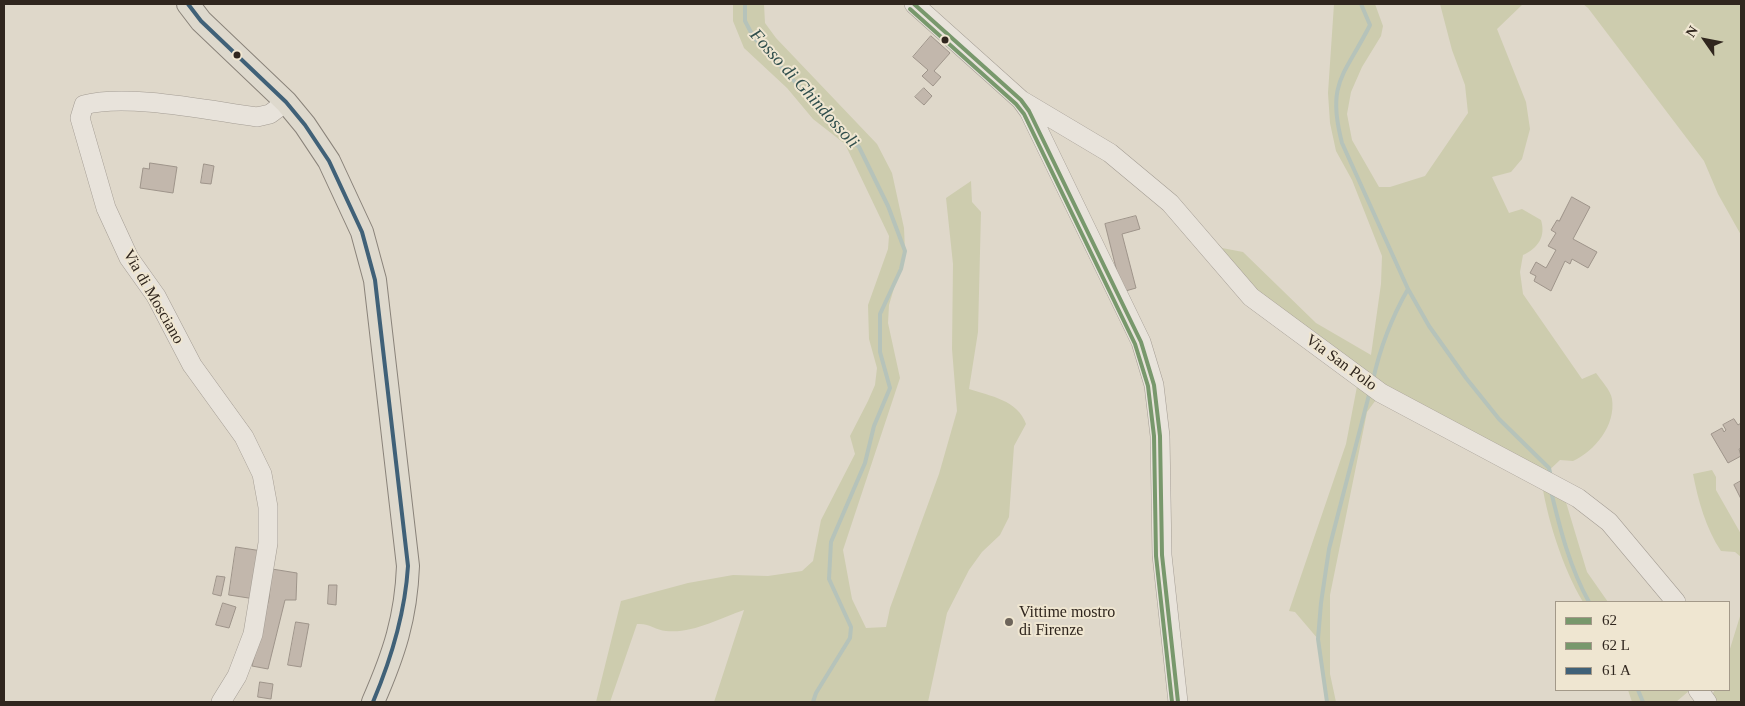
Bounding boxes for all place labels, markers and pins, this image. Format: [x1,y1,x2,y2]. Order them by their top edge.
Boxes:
unlabelled marker [940,35,950,45]
unlabelled marker [232,50,242,60]
place label: Vittime mostro di Firenze [1019,603,1115,641]
marker: Vittime mostro di Firenze [1003,616,1015,628]

